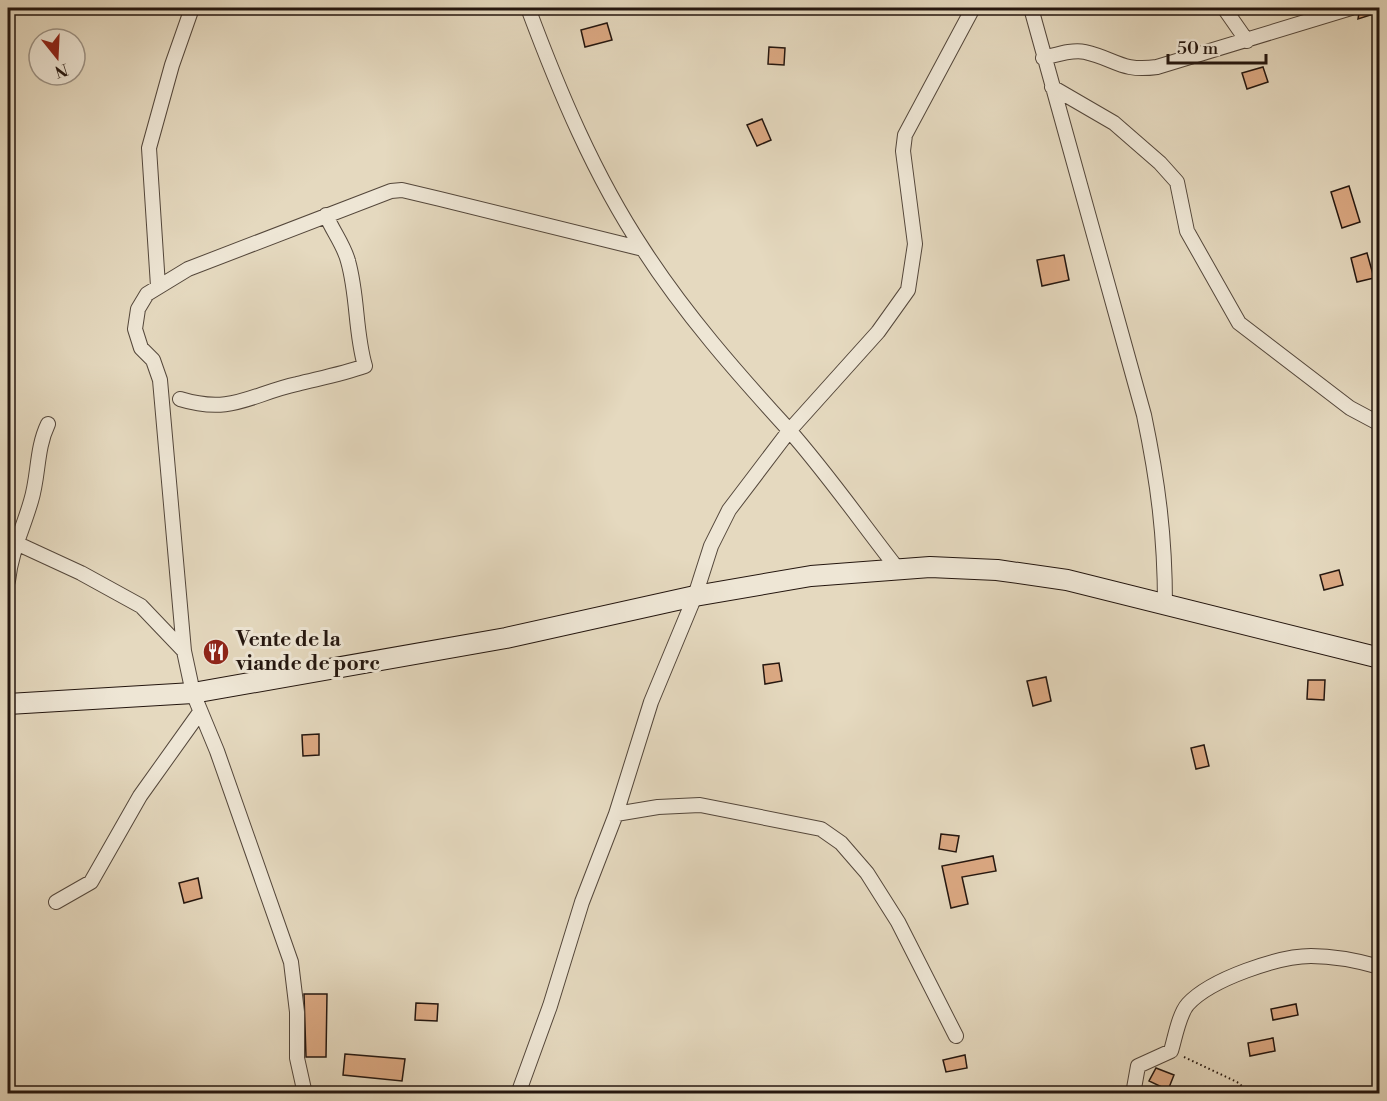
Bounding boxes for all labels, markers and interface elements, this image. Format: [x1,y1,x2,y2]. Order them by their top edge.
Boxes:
north arrow [27,27,87,87]
scale bar [1168,27,1266,65]
text: 50 m [1177,37,1219,60]
text: N [52,59,70,82]
place label: Vente de la viande de porc [235,627,380,677]
restaurant icon: Vente de la viande de porc [201,637,231,667]

